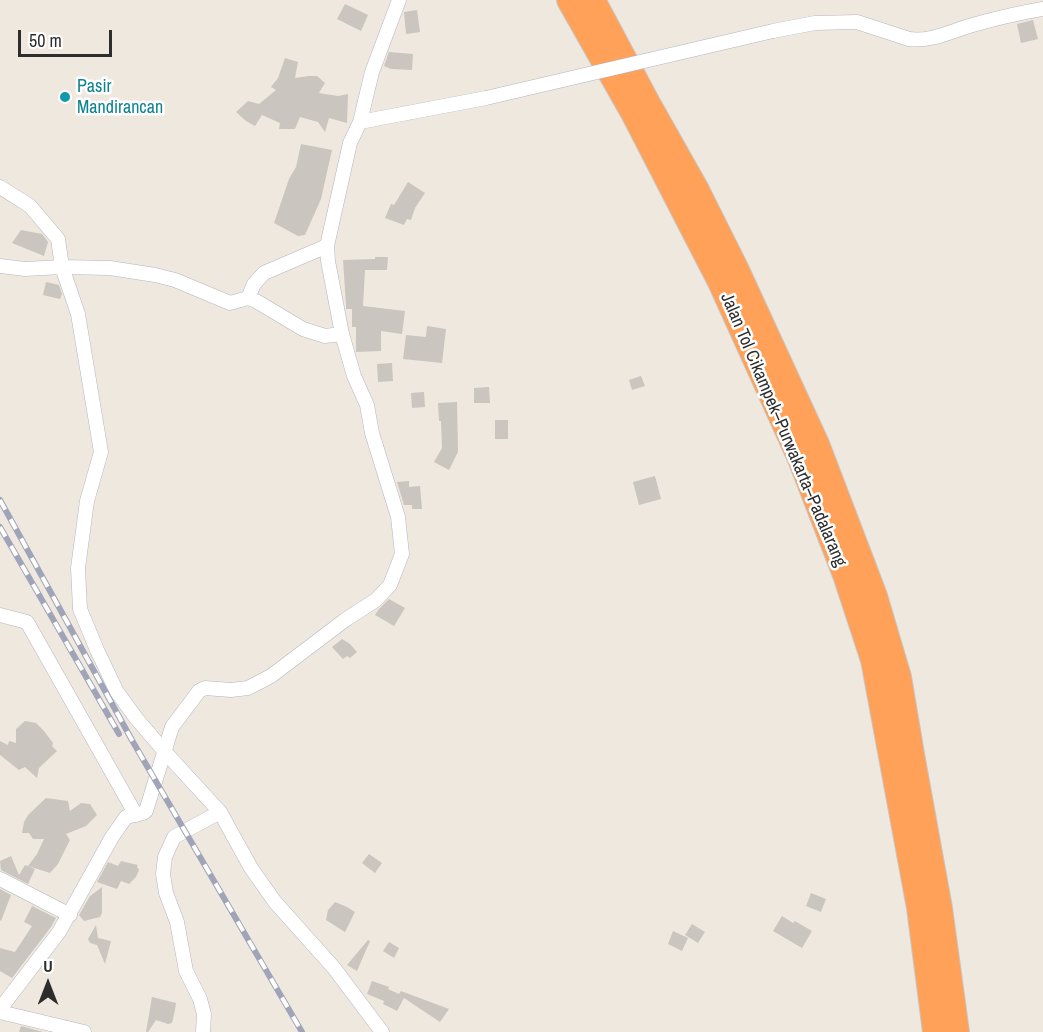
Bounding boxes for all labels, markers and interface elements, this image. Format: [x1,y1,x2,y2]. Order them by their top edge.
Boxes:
scale bar [21,18,116,56]
text: 50 m [29,28,62,53]
place label: Pasir Mandirancan [77,76,163,118]
marker: Pasir Mandirancan [58,90,72,104]
street label: Jalan Tol Cikampek–Purwakarta–Padalarang [715,290,851,570]
north arrow [18,954,78,1014]
text: U [43,955,53,977]

